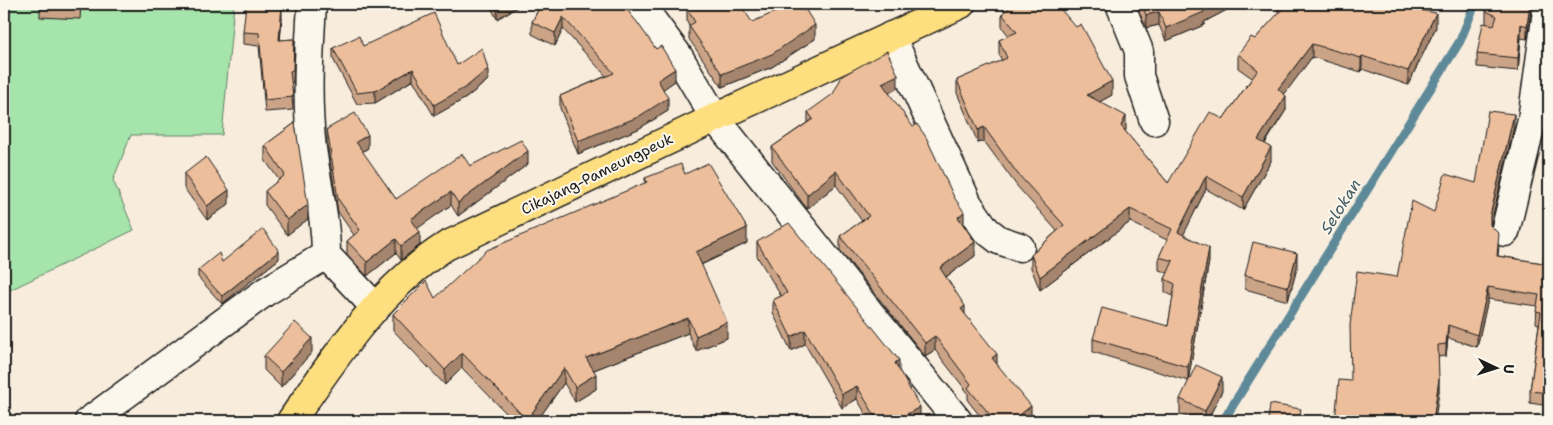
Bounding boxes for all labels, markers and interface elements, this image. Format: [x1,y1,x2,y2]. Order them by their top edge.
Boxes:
street label: Cikajang-Pameungpeuk [518,128,676,220]
water label: Selokan [1315,175,1365,238]
north arrow [1470,342,1520,392]
text: U [1500,364,1518,374]

